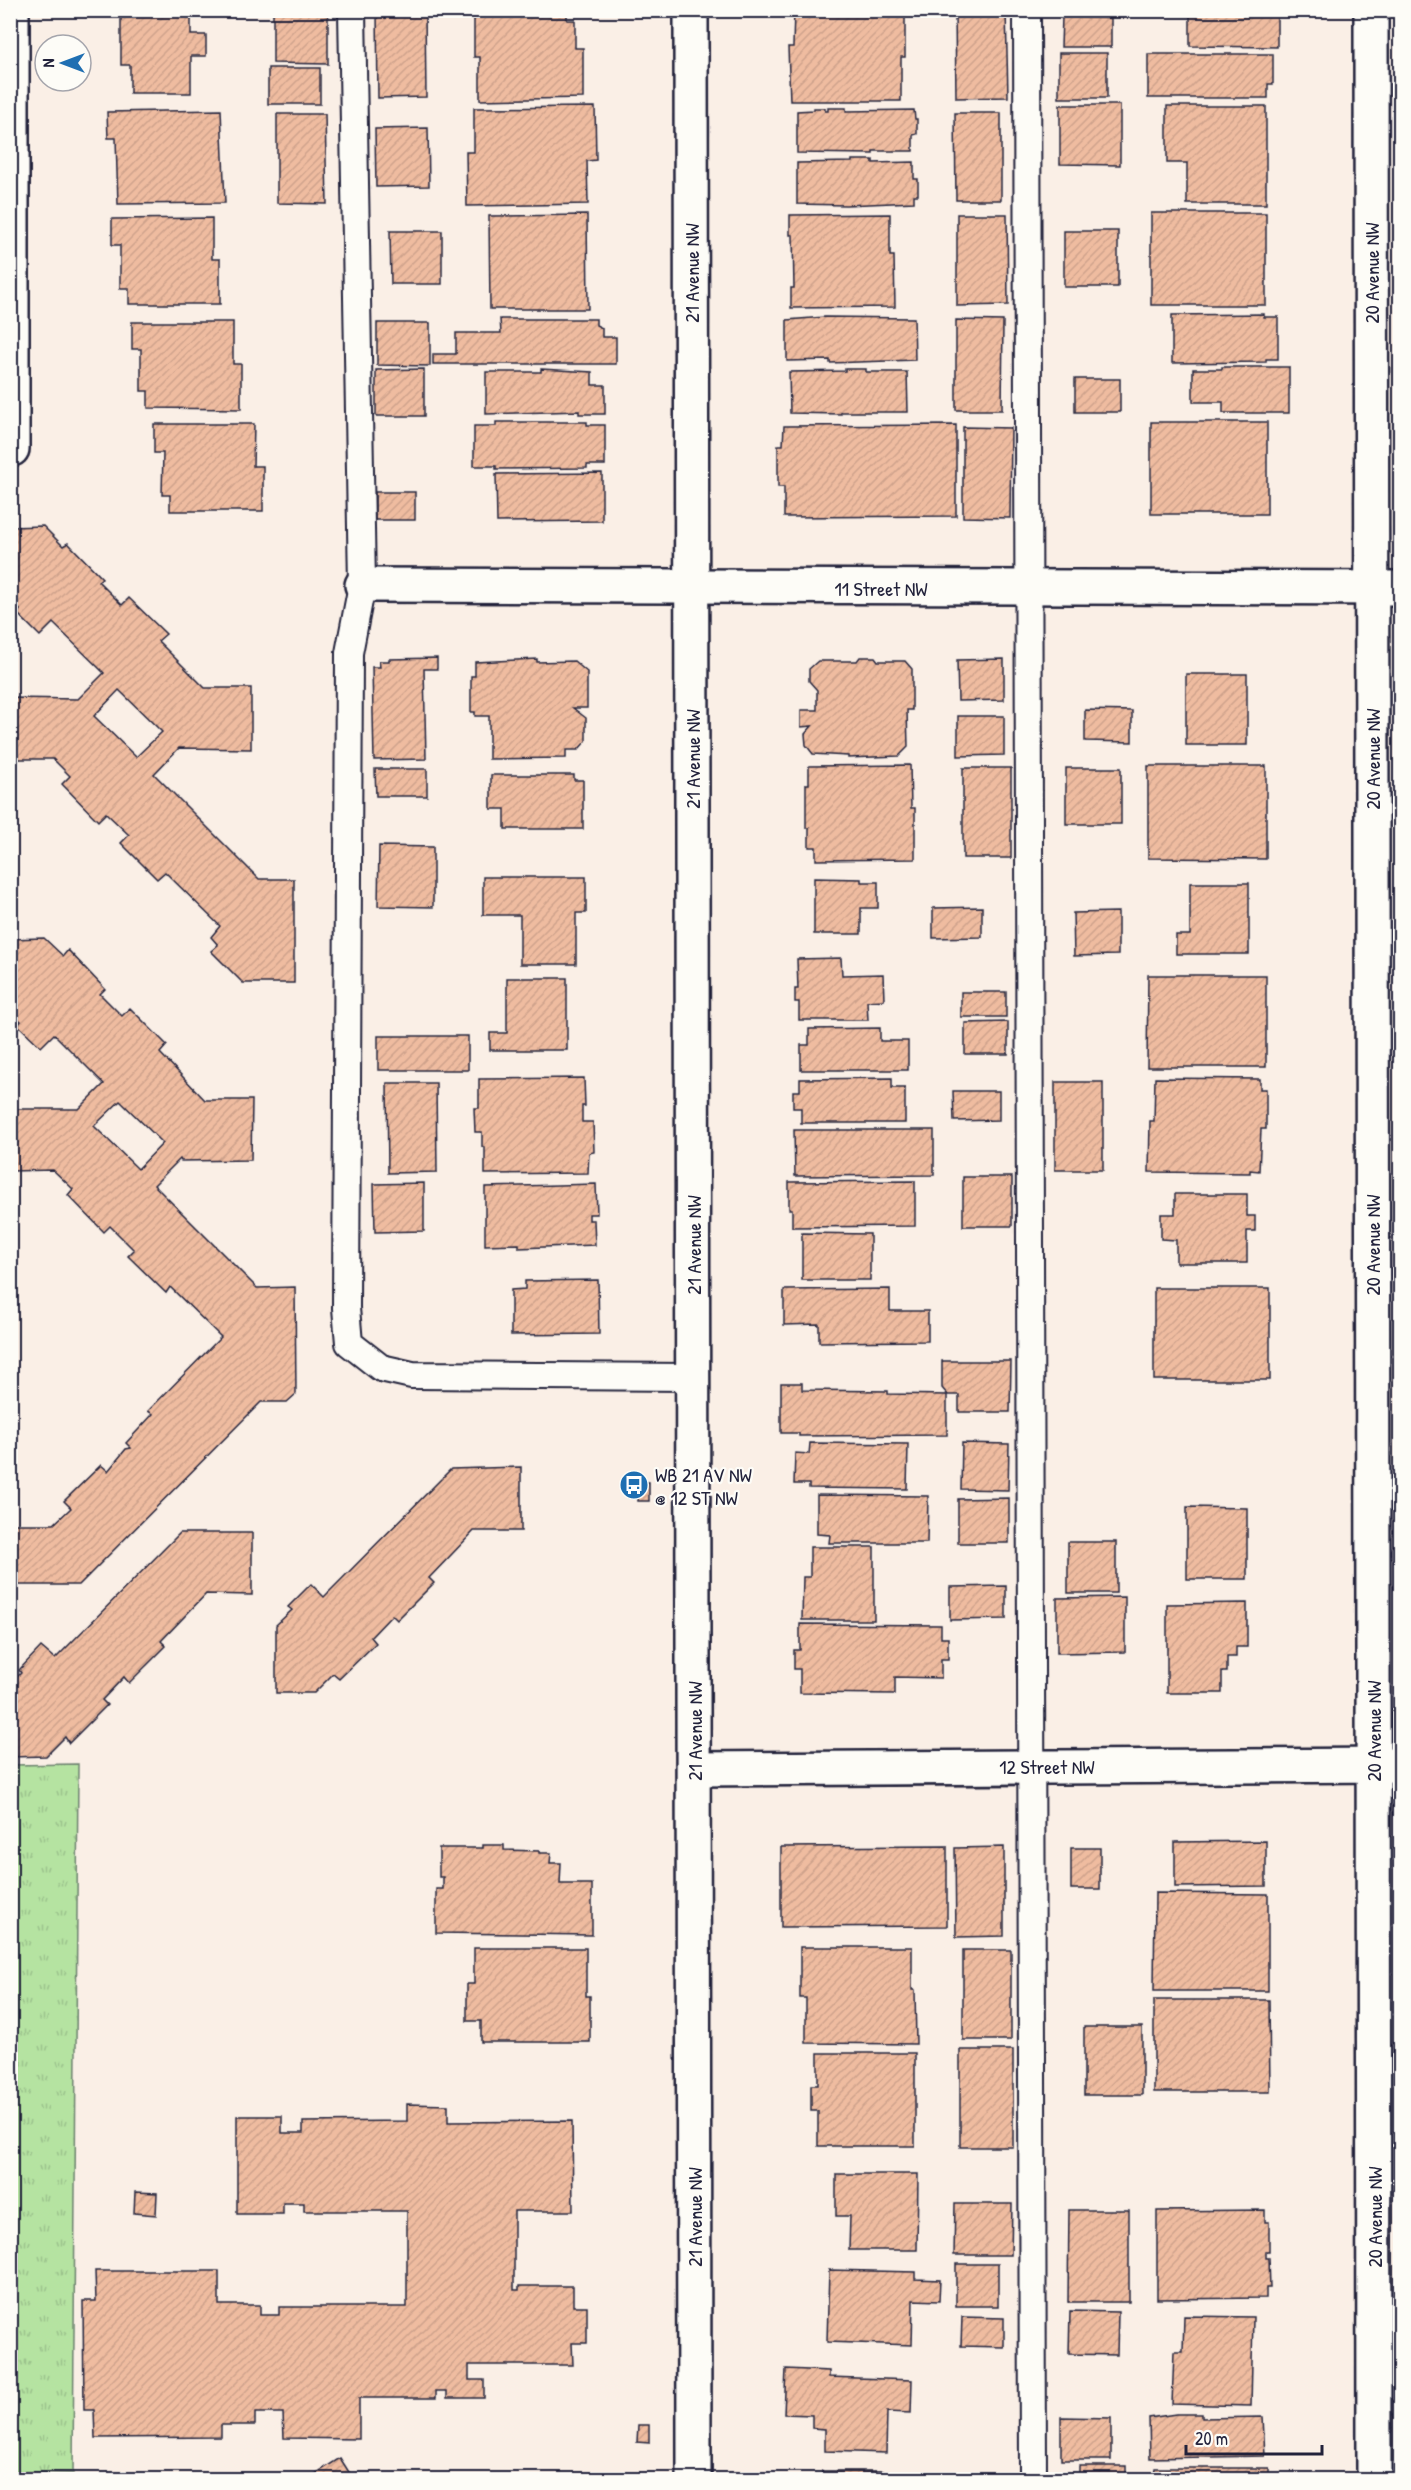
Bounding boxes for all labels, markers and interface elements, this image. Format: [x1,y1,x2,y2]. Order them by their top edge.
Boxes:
north arrow [33,33,93,93]
text: N [37,58,59,67]
street label: 20 Avenue NW [1358,222,1385,324]
street label: 21 Avenue NW [678,223,705,323]
street label: 11 Street NW [834,575,928,602]
street label: 20 Avenue NW [1359,708,1386,810]
street label: 21 Avenue NW [679,709,706,809]
street label: 20 Avenue NW [1359,1194,1386,1296]
street label: 21 Avenue NW [680,1195,707,1295]
place label: WB 21 AV NW @ 12 ST NW [655,1461,753,1511]
bus stop icon: WB 21 AV NW @ 12 ST NW [618,1469,650,1501]
street label: 20 Avenue NW [1360,1680,1387,1782]
street label: 21 Avenue NW [681,1681,708,1781]
street label: 12 Street NW [999,1753,1095,1780]
street label: 20 Avenue NW [1361,2166,1388,2268]
street label: 21 Avenue NW [681,2167,708,2267]
scale bar [1186,2418,1322,2456]
text: 20 m [1195,2426,1228,2451]

